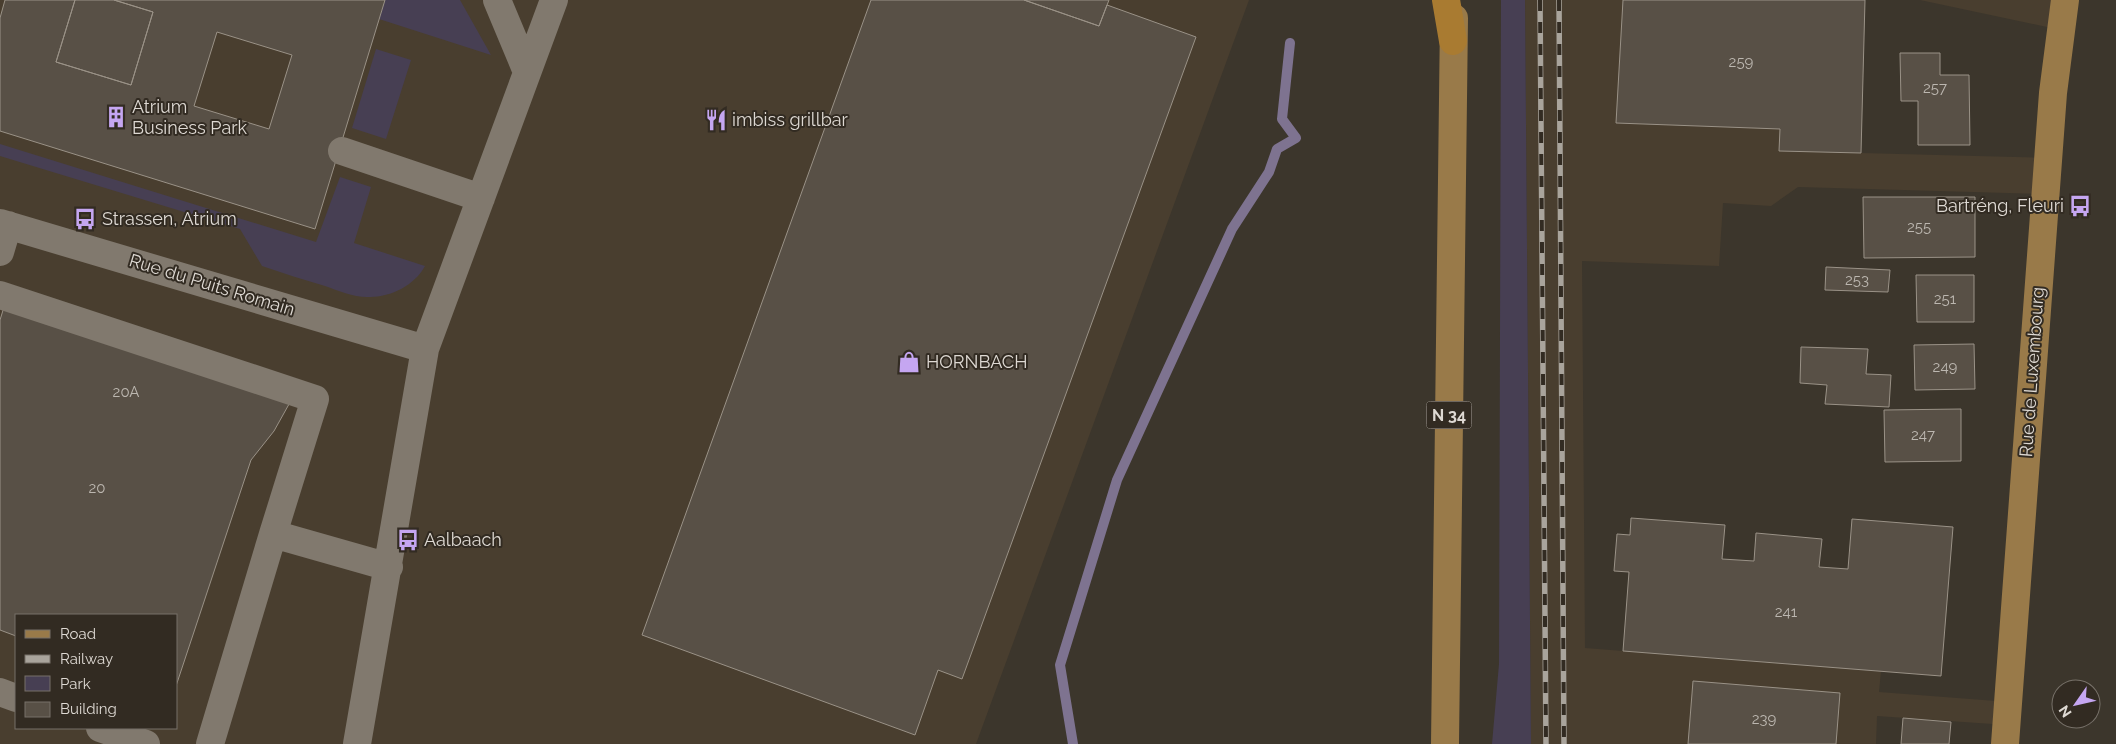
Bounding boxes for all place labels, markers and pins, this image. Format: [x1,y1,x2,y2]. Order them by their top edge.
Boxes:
place label: Atrium Business Park [132,96,248,138]
building icon: Atrium Business Park [103,104,129,130]
restaurant icon: imbiss grillbar [703,107,729,133]
place label: imbiss grillbar [732,109,849,130]
bus stop icon: Bartréng, Fleuri [2067,193,2093,219]
place label: Bartréng, Fleuri [1936,195,2064,216]
bus stop icon: Strassen, Atrium [72,206,98,232]
place label: Strassen, Atrium [102,208,237,229]
shop icon: HORNBACH [896,349,922,375]
place label: HORNBACH [926,351,1028,372]
bus stop icon: Aalbaach [395,527,421,553]
place label: Aalbaach [424,529,502,550]

